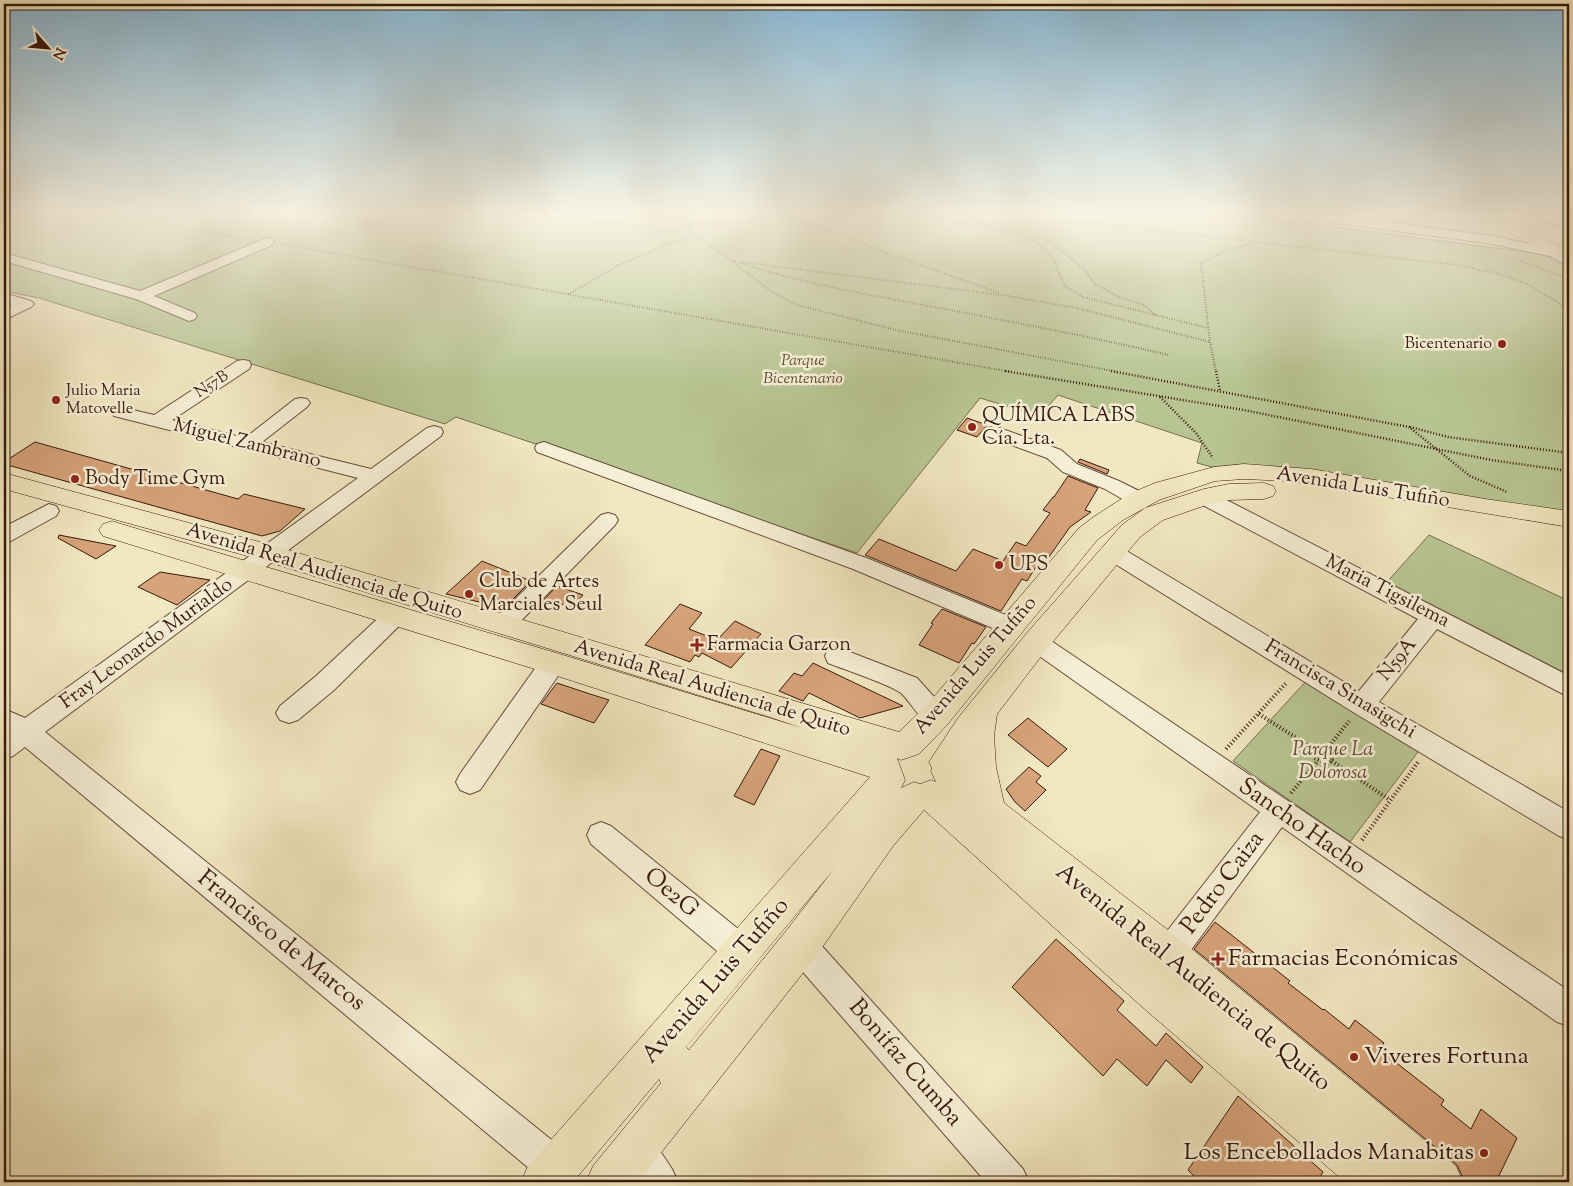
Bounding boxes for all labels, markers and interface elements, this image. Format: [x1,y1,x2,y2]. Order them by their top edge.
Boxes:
north arrow [22,22,72,72]
text: N [46,43,69,63]
place label: Bicentenario [1405,333,1492,356]
marker: Bicentenario [1496,338,1508,350]
park label: Parque Bicentenario [763,350,843,391]
street label: N57B [191,365,233,405]
place label: Julio Maria Matovelle [65,380,141,421]
marker: Julio Maria Matovelle [50,394,62,406]
place label: QUÍMICA LABS Cía. Lta. [982,401,1135,454]
street label: Miguel Zambrano [170,412,324,476]
marker: QUÍMICA LABS Cía. Lta. [966,421,978,433]
street label: Avenida Luis Tufiño [1274,460,1452,516]
place label: Body Time Gym [85,465,226,494]
marker: Body Time Gym [69,473,81,485]
street label: Avenida Real Audiencia de Quito [182,516,466,628]
street label: Maria Tigsilema [1320,548,1454,636]
place label: UPS [1009,551,1049,580]
marker: UPS [993,559,1005,571]
place label: Club de Artes Marciales Seul [479,568,603,620]
street label: Fray Leonardo Murialdo [54,571,240,717]
marker: Club de Artes Marciales Seul [463,588,475,600]
street label: Avenida Luis Tufiño [908,590,1044,742]
place label: Farmacia Garzon [707,631,851,660]
street label: N59A [1371,632,1425,688]
street label: Avenida Real Audiencia de Quito [570,633,854,745]
street label: Francisca Sinasigchi [1259,633,1422,747]
marker: Farmacia Garzon [691,639,703,651]
park label: Parque La Dolorosa [1293,736,1373,788]
street label: Sancho Hacho [1231,770,1373,884]
street label: Pedro Caiza [1173,824,1273,942]
street label: Avenida Real Audiencia de Quito [1048,856,1338,1100]
street label: Oe2G [636,860,706,926]
street label: Francisco de Marcos [190,862,372,1020]
street label: Avenida Luis Tufiño [634,891,798,1071]
place label: Farmacias Económicas [1228,942,1458,976]
marker: Farmacias Económicas [1212,953,1224,965]
street label: Bonifaz Cumba [840,992,970,1134]
place label: Viveres Fortuna [1364,1040,1529,1074]
marker: Viveres Fortuna [1348,1051,1360,1063]
place label: Los Encebollados Manabitas [1184,1136,1474,1170]
marker: Los Encebollados Manabitas [1478,1147,1490,1159]

